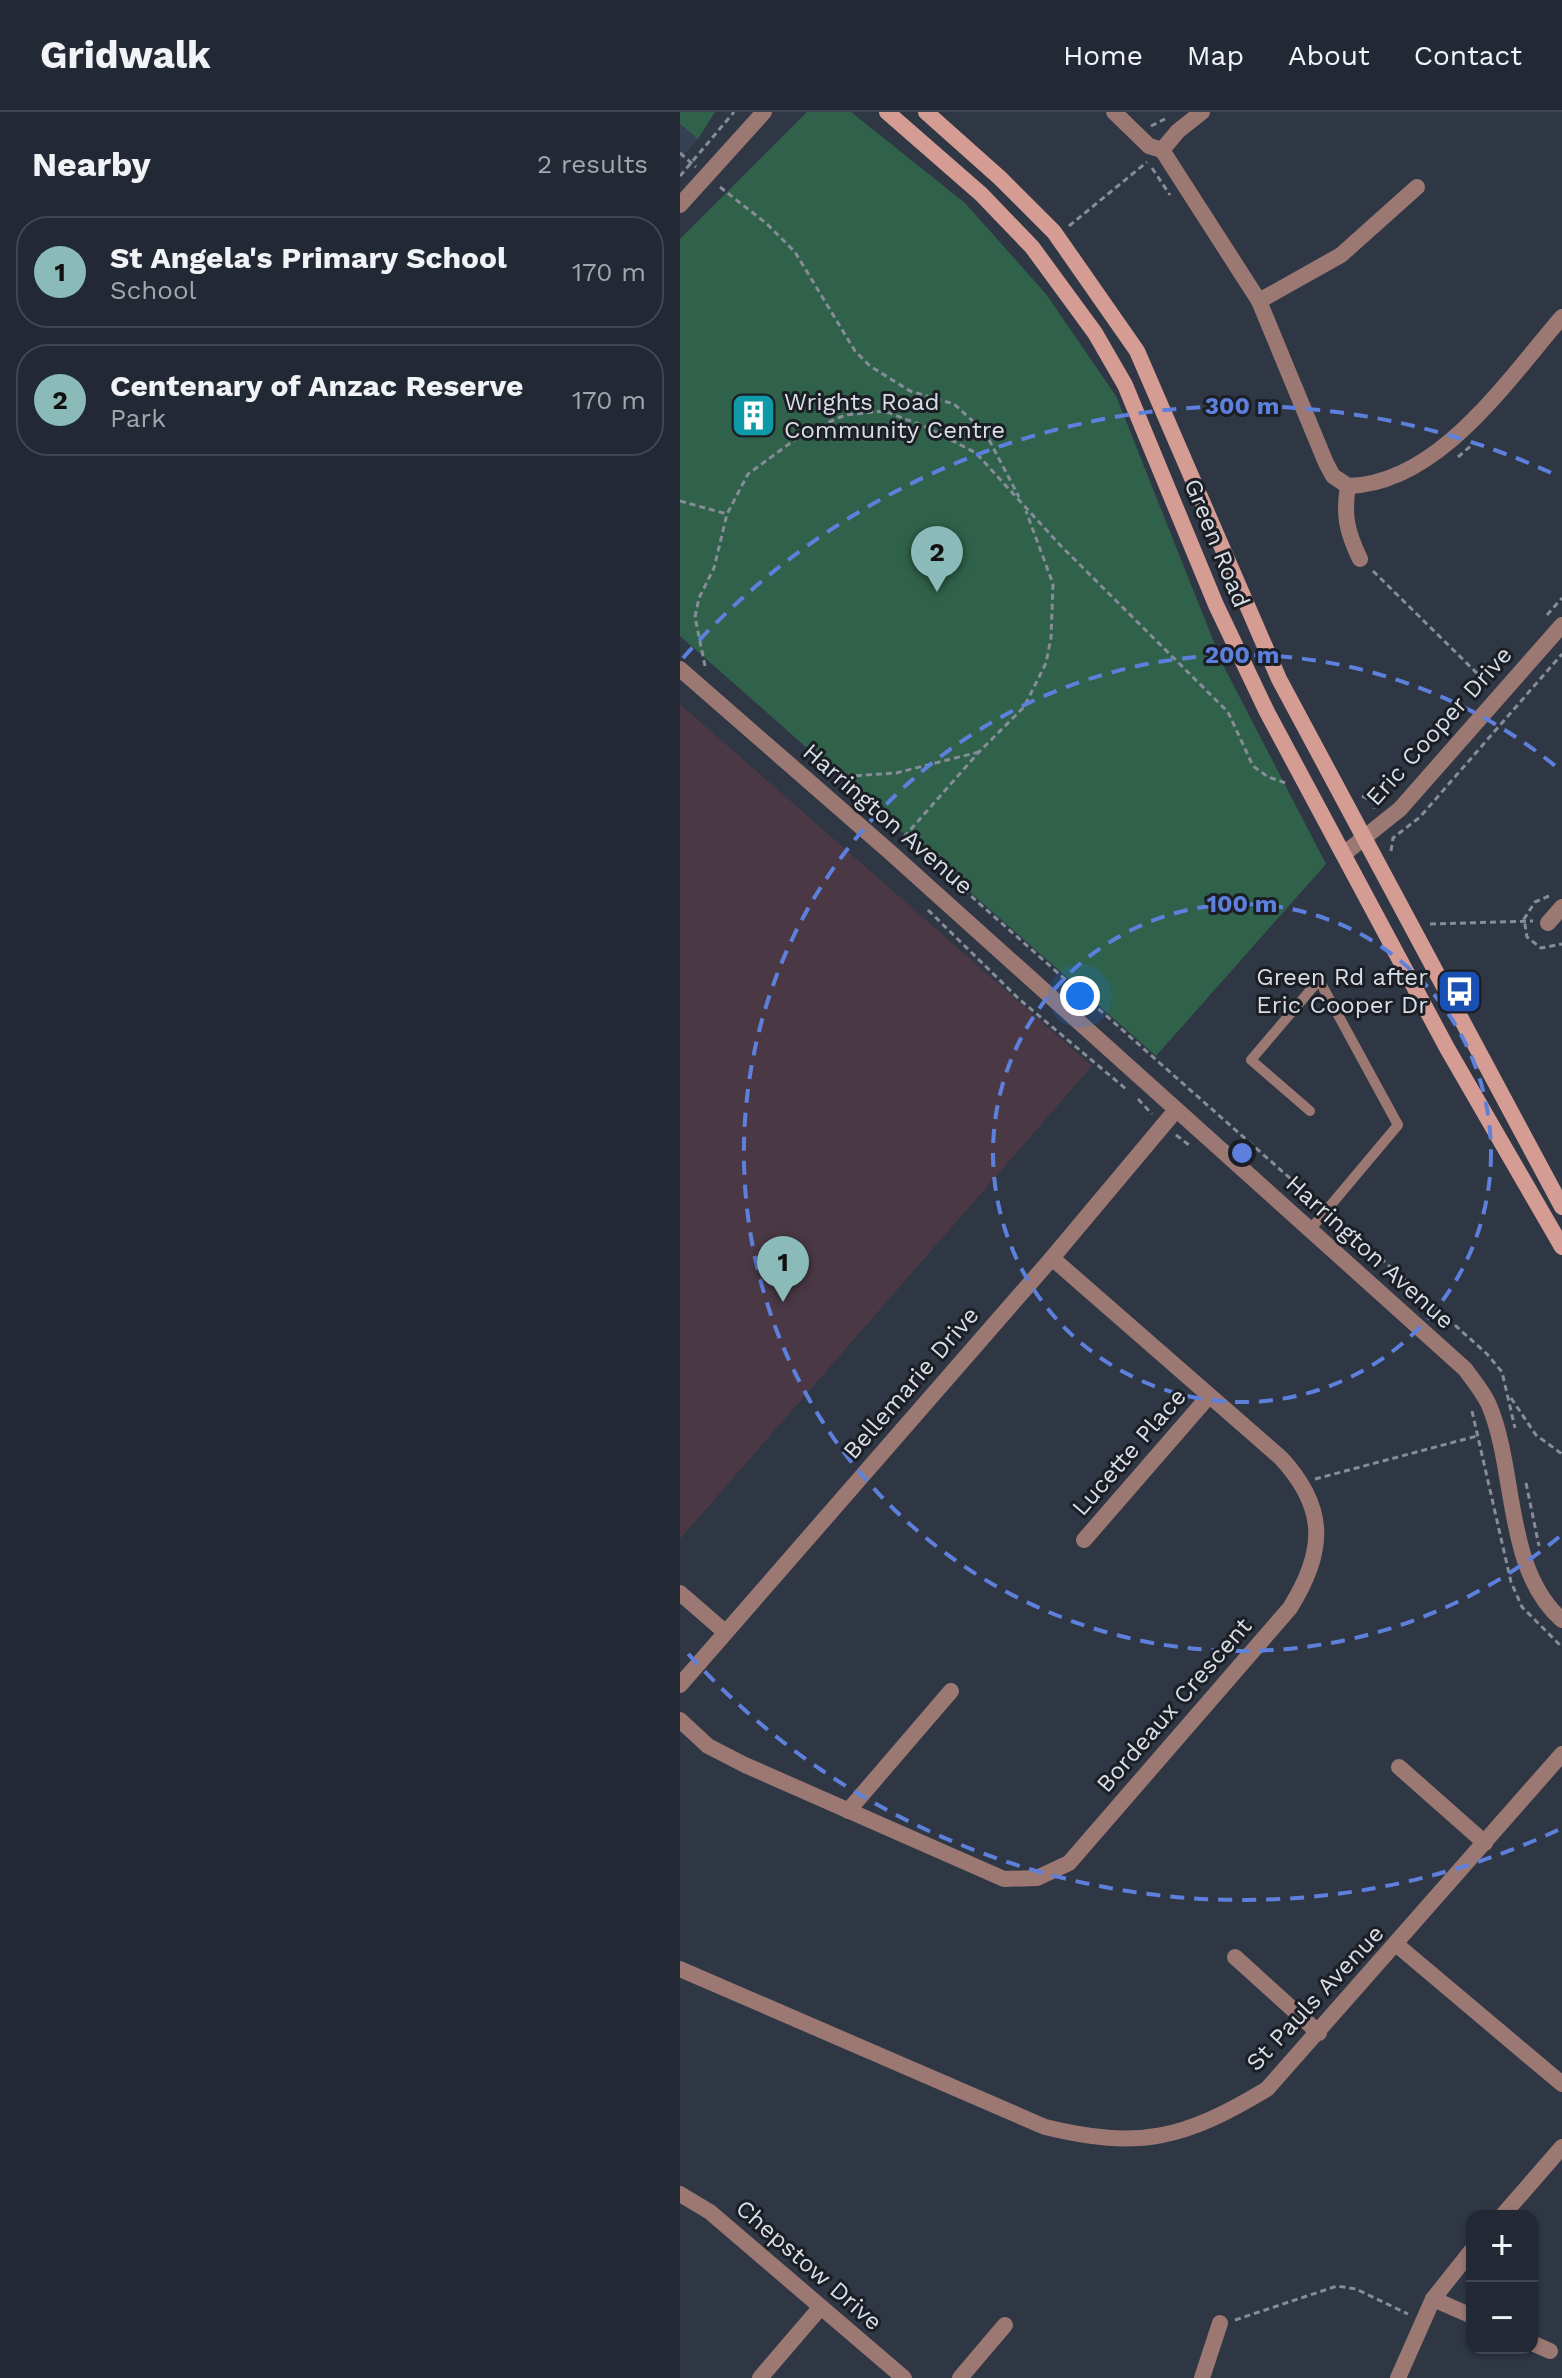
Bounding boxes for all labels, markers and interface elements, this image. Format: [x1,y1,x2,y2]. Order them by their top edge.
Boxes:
text: Gridwalk [40,33,211,77]
text: Home [1063,39,1143,72]
text: Map [1187,39,1244,72]
text: About [1288,39,1370,72]
text: Contact [1414,39,1522,72]
text: Nearby [32,144,151,184]
text: 2 results [537,149,648,179]
text: St Angela's Primary School [110,240,507,275]
text: 1 [54,257,66,287]
text: 170 m [572,257,646,287]
text: School [110,275,196,305]
text: Centenary of Anzac Reserve [110,368,523,403]
text: 2 [52,385,68,415]
text: 170 m [572,385,646,415]
place label: Wrights Road Community Centre [784,388,1005,444]
building icon: Wrights Road Community Centre [729,392,777,440]
text: 300 m [1205,392,1279,420]
text: Park [110,403,166,433]
street label: Green Road [1179,475,1255,611]
pin: 2 [911,526,963,592]
text: 200 m [1205,641,1279,669]
street label: Eric Cooper Drive [1360,641,1518,811]
street label: Harrington Avenue [797,738,979,900]
text: 100 m [1207,890,1277,918]
place label: Green Rd after Eric Cooper Dr [1256,963,1428,1019]
bus stop icon: Green Rd after Eric Cooper Dr [1435,967,1483,1015]
your location [1060,976,1100,1016]
centre of rings [1228,1139,1256,1167]
street label: Harrington Avenue [1280,1169,1460,1335]
pin: 1 [757,1236,809,1302]
street label: Bellemarie Drive [837,1301,985,1465]
street label: Lucette Place [1066,1383,1192,1521]
street label: Bordeaux Crescent [1091,1612,1257,1798]
street label: St Pauls Avenue [1240,1919,1390,2077]
street label: Chepstow Drive [730,2194,888,2336]
map controls [1466,2210,1538,2354]
button: + [1466,2210,1538,2282]
button: − [1466,2282,1538,2354]

